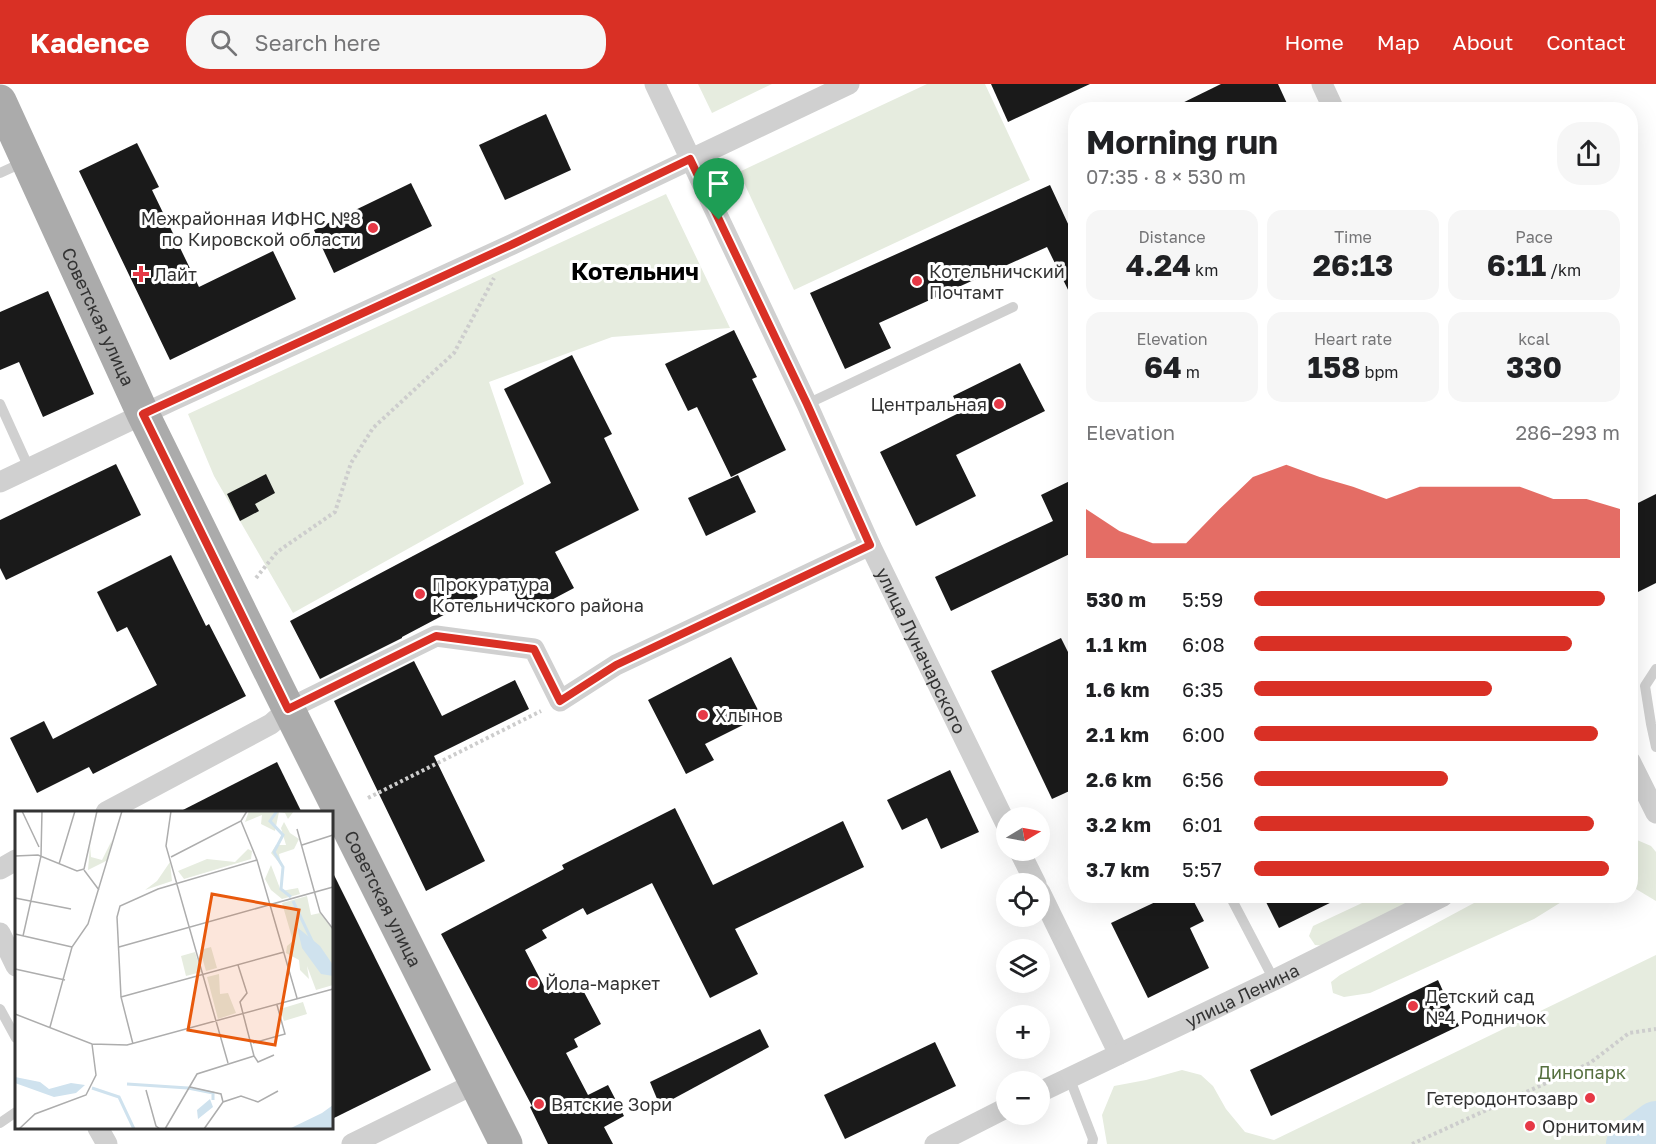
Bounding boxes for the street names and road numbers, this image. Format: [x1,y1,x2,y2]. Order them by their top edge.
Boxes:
street label: Советская улица [57,244,140,389]
street label: улица Луначарского [872,564,971,737]
street label: Советская улица [340,827,427,970]
street label: улица Ленина [1182,958,1303,1032]

